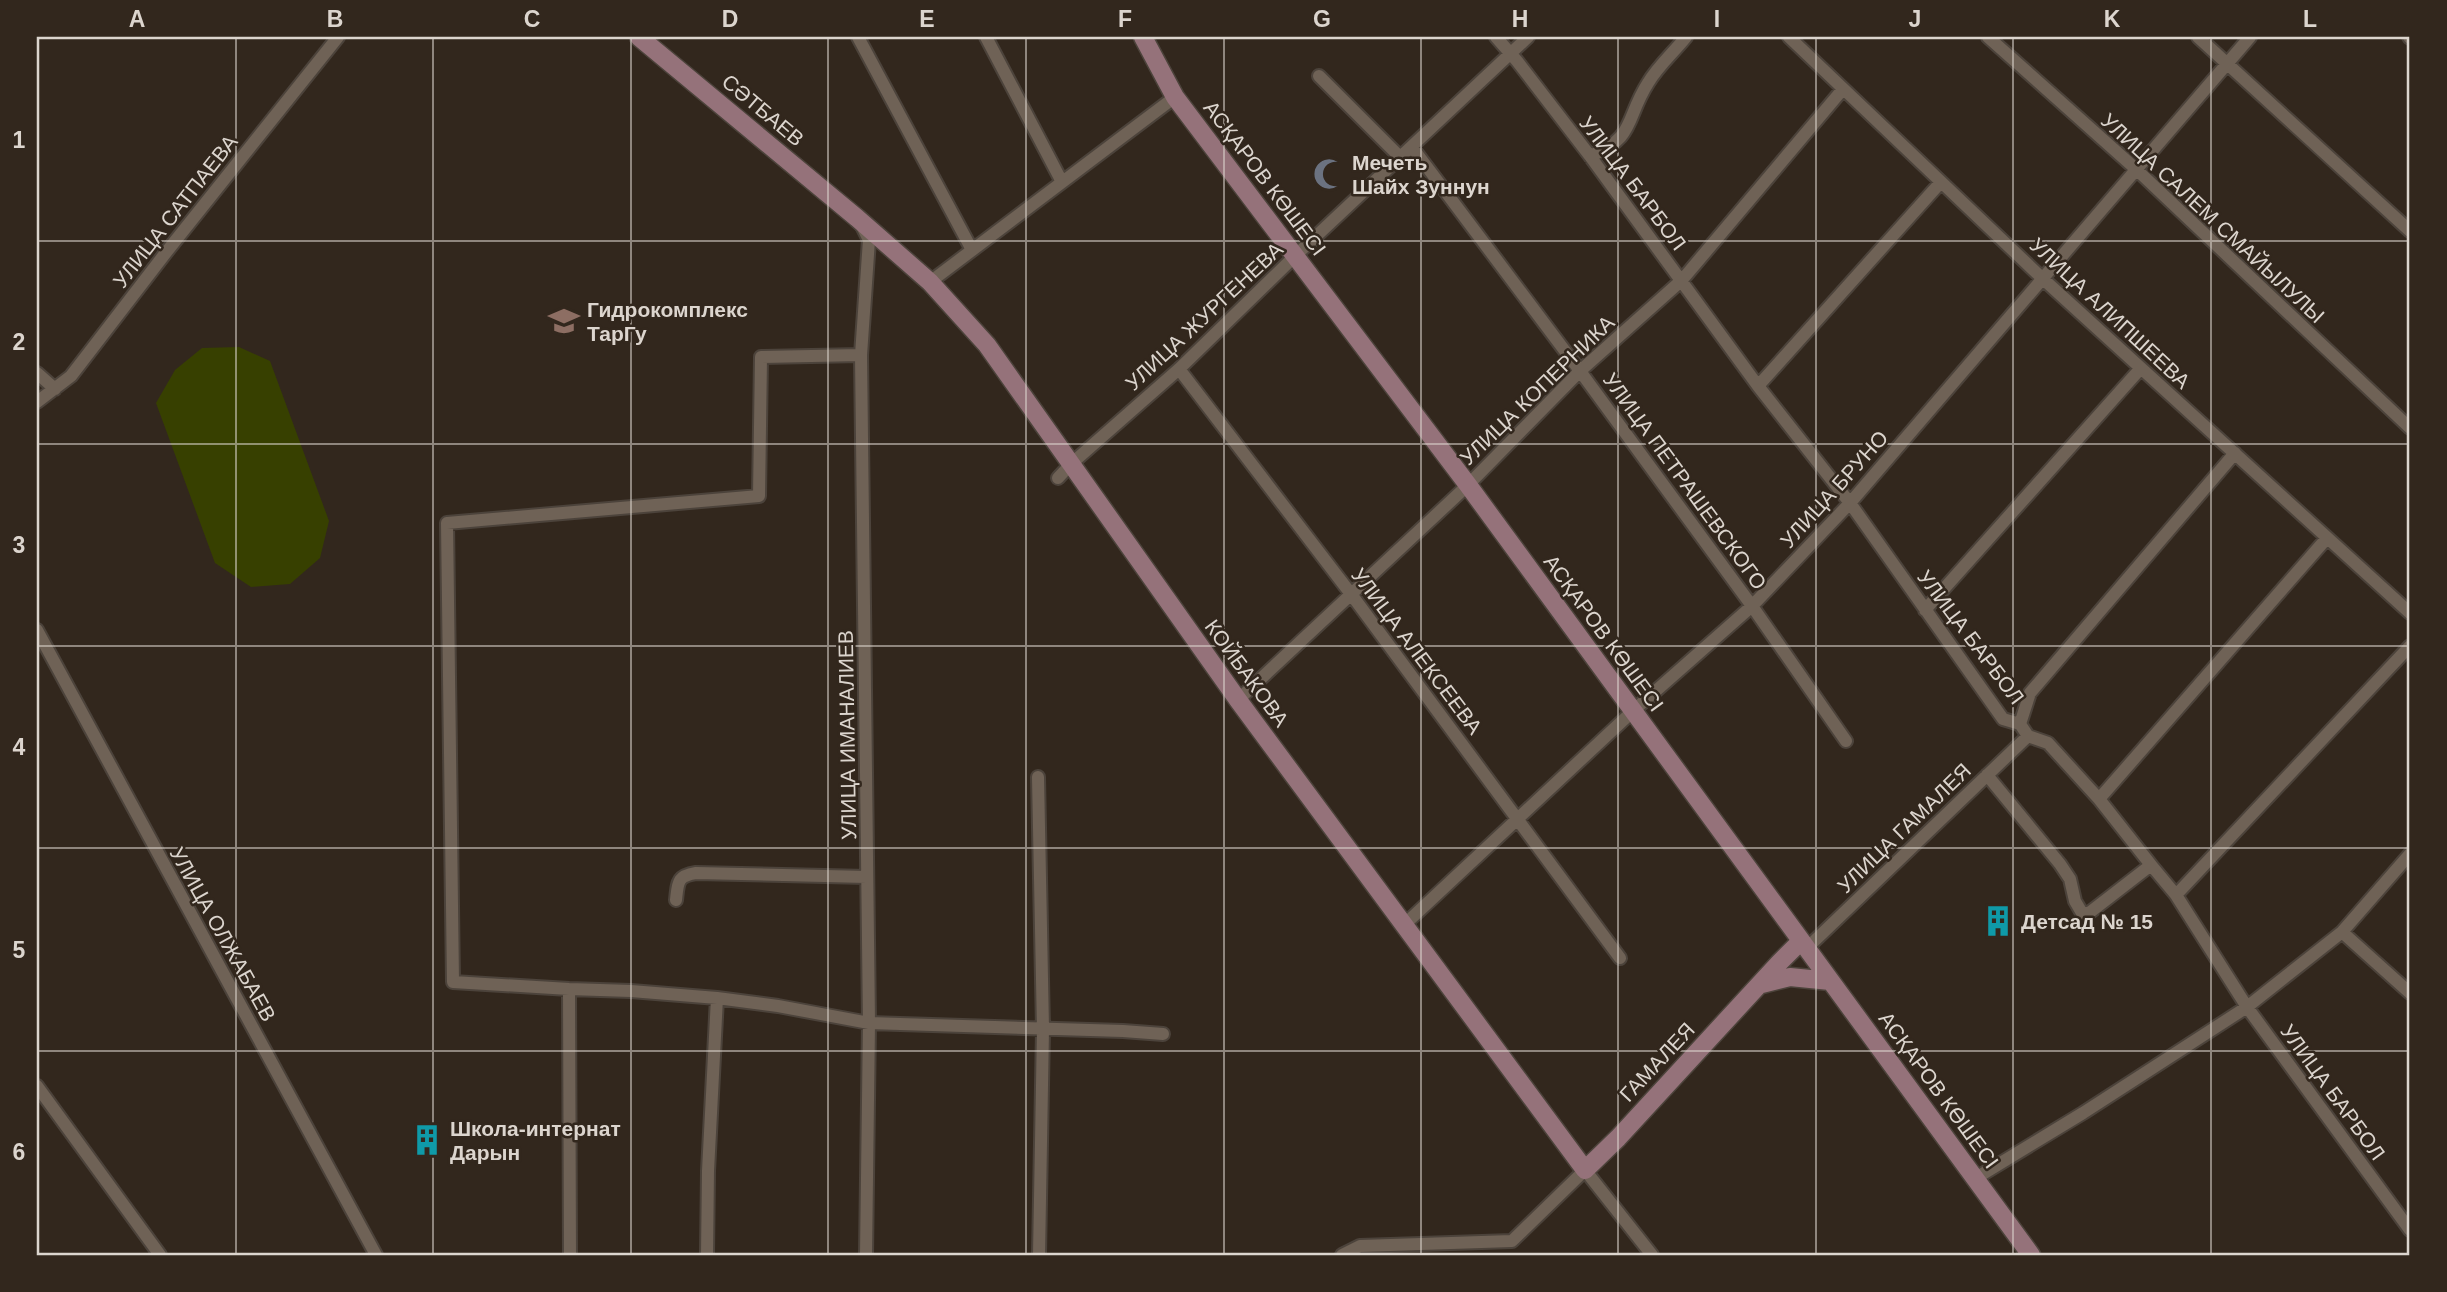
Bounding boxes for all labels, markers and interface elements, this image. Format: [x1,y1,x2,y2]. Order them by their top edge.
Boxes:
text: A [129,6,145,32]
text: B [327,6,343,32]
text: C [524,6,540,32]
text: D [722,6,738,32]
text: E [919,6,935,32]
text: F [1118,6,1132,32]
text: G [1313,6,1331,32]
text: H [1512,6,1528,32]
text: I [1714,6,1720,32]
text: J [1909,6,1921,32]
text: K [2104,6,2121,32]
text: L [2303,6,2317,32]
street label: СӘТБАЕВ [718,69,808,151]
street label: АСҚАРОВ КӨШЕСІ [1199,96,1331,260]
street label: УЛИЦА САЛЕМ СМАЙЫЛУЛЫ [2097,109,2329,327]
street label: УЛИЦА БАРБОЛ [1575,112,1691,254]
text: 1 [13,127,26,153]
street label: УЛИЦА САТПАЕВА [108,130,242,292]
place label: Мечеть Шайх Зуннун [1352,151,1490,198]
mosque icon: Мечеть Шайх Зуннун [1312,157,1346,191]
street label: УЛИЦА АЛИПШЕЕВА [2025,233,2195,393]
street label: УЛИЦА ЖУРГЕНЕВА [1121,237,1287,395]
place label: Гидрокомплекс ТарГу [587,298,748,345]
school or university icon: Гидрокомплекс ТарГу [547,304,581,338]
street label: УЛИЦА КОПЕРНИКА [1455,311,1619,469]
text: 2 [13,329,25,355]
street label: УЛИЦА ПЕТРАШЕВСКОГО [1599,368,1771,594]
street label: УЛИЦА БРУНО [1776,426,1892,552]
text: 3 [13,532,25,558]
street label: АСҚАРОВ КӨШЕСІ [1540,550,1668,716]
street label: УЛИЦА АЛЕКСЕЕВА [1347,564,1487,738]
street label: УЛИЦА БАРБОЛ [1913,566,2029,708]
street label: КОЙБАКОВА [1201,615,1293,731]
street label: УЛИЦА ИМАНАЛИЕВ [834,630,860,840]
text: 4 [13,734,26,760]
street label: УЛИЦА ГАМАЛЕЯ [1833,759,1975,897]
street label: УЛИЦА ОЛЖАБАЕВ [166,843,280,1025]
building icon: Детсад № 15 [1981,904,2015,938]
place label: Детсад № 15 [2021,910,2153,933]
text: 5 [13,937,26,963]
street label: АСҚАРОВ КӨШЕСІ [1875,1007,2003,1173]
street label: ГАМАЛЕЯ [1615,1018,1699,1106]
street label: УЛИЦА БАРБОЛ [2276,1020,2390,1164]
place label: Школа-интернат Дарын [450,1117,621,1164]
building icon: Школа-интернат Дарын [410,1123,444,1157]
text: 6 [13,1139,25,1165]

